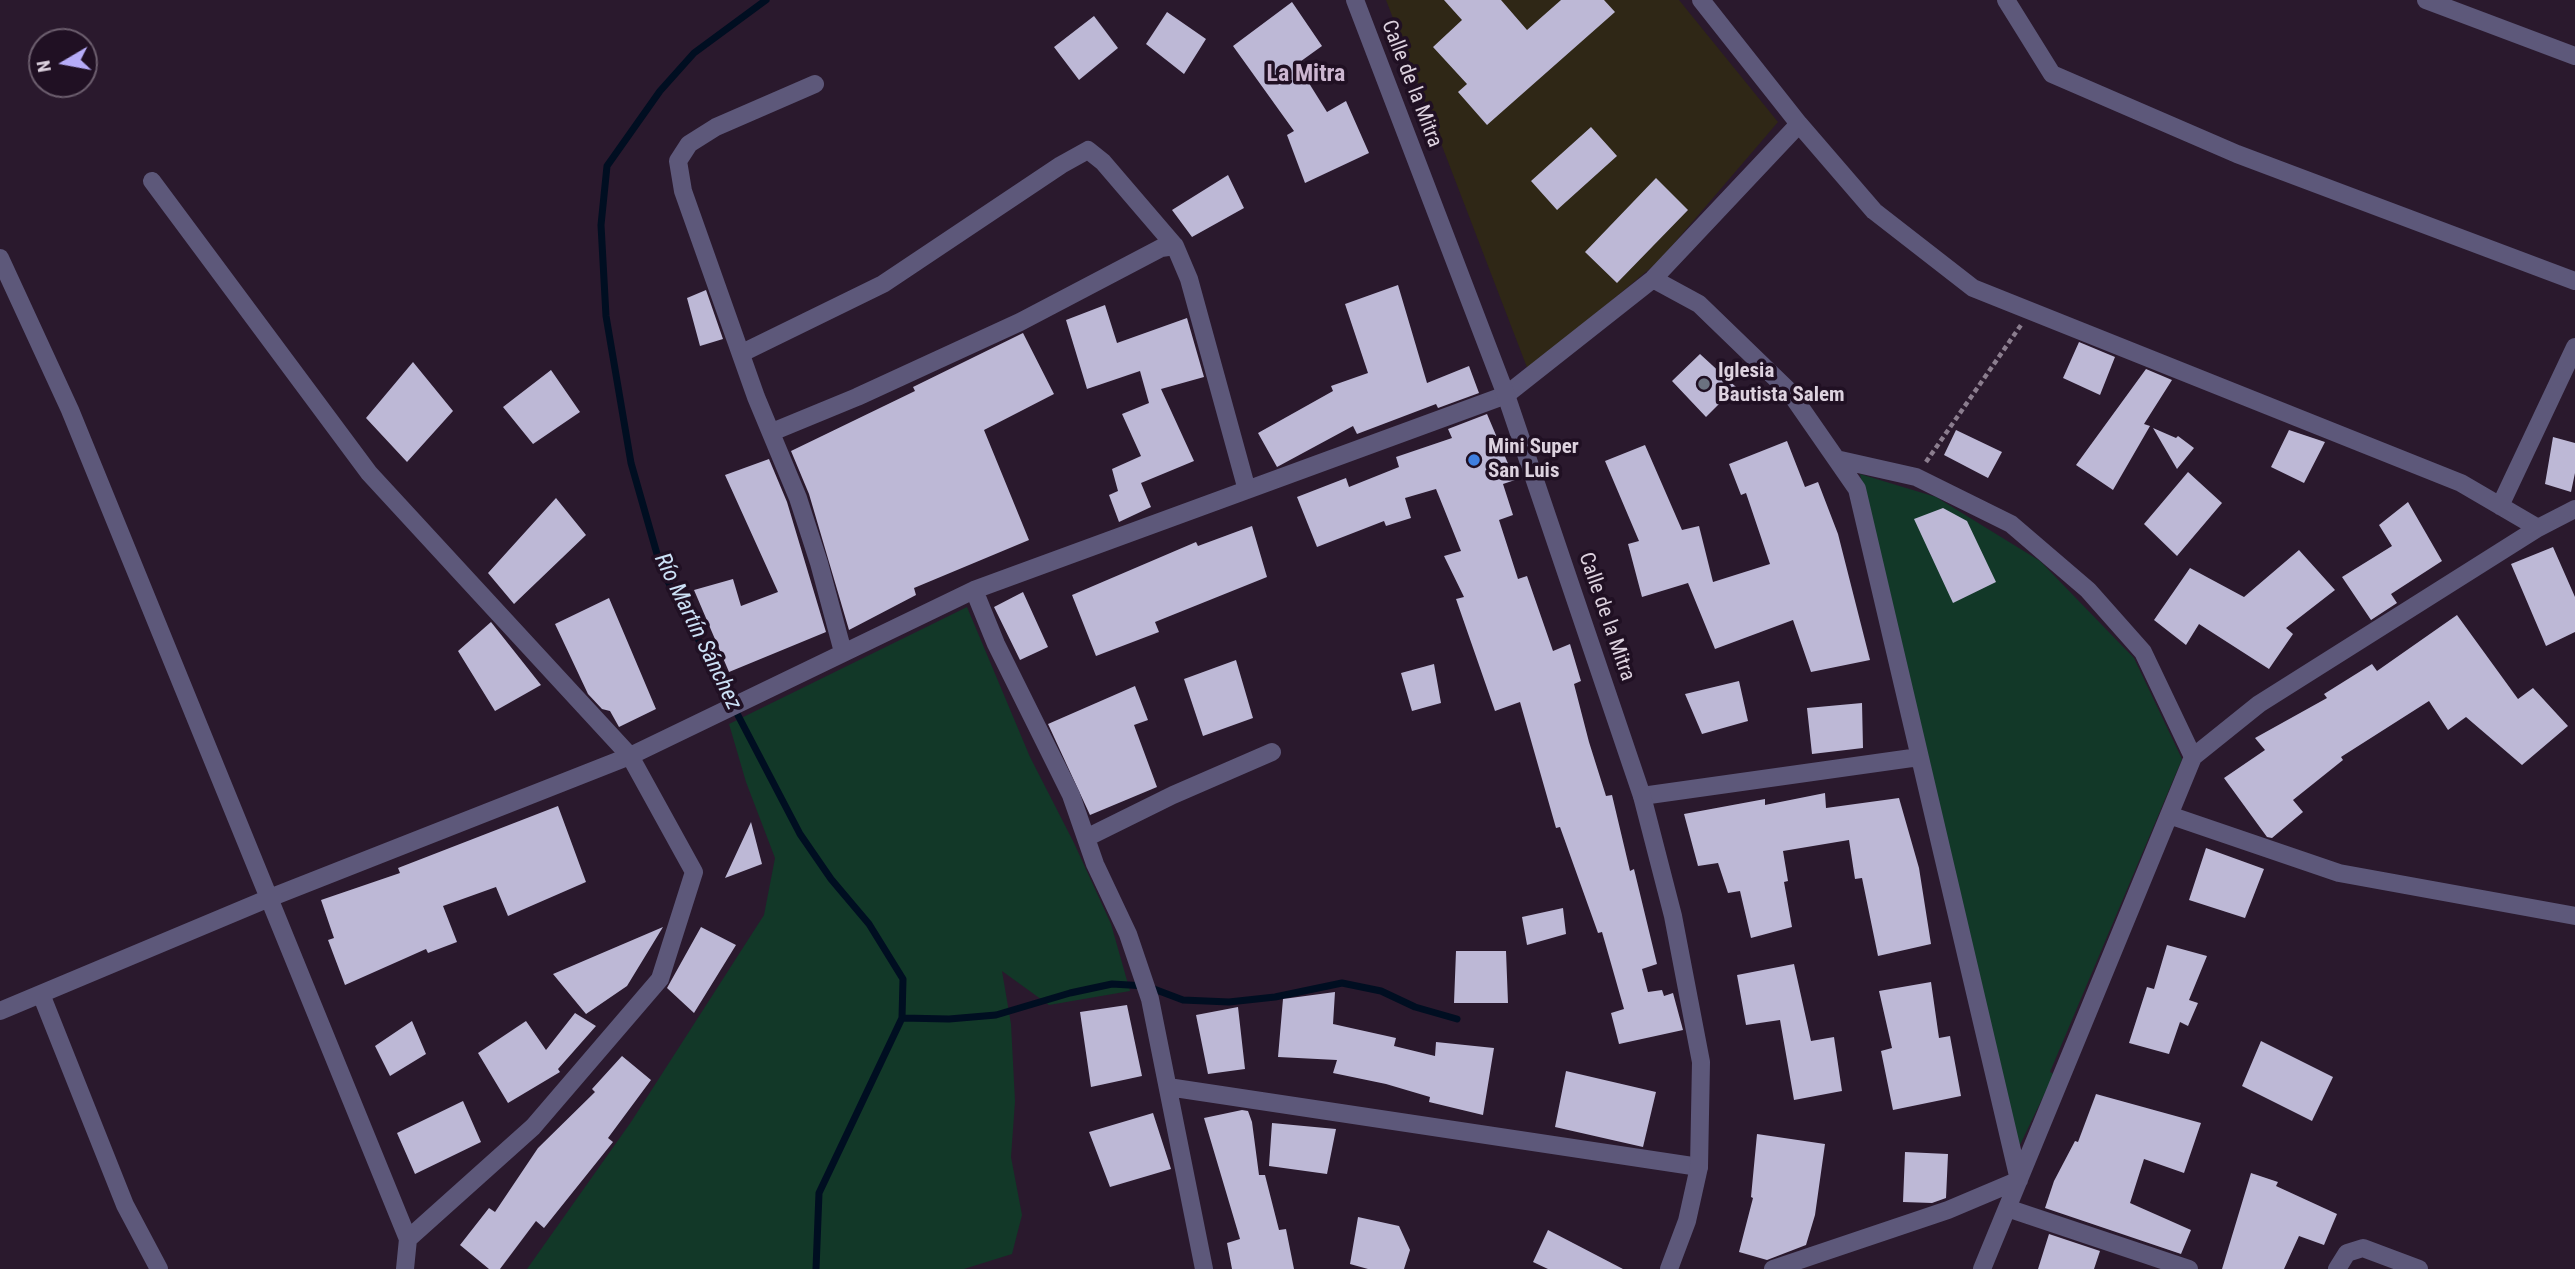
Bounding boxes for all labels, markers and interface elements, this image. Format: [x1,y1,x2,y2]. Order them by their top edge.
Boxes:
street label: Calle de la Mitra [1375,17,1447,151]
north arrow [28,28,98,98]
text: N [31,59,56,74]
district label: La Mitra [1267,61,1345,89]
place label: Iglesia Bautista Salem [1718,359,1845,409]
marker: Iglesia Bautista Salem [1696,376,1712,392]
place label: Mini Super San Luis [1488,435,1579,485]
marker: Mini Super San Luis [1466,452,1482,468]
water label: Río Martín Sánchez [647,549,747,715]
street label: Calle de la Mitra [1572,550,1640,684]

